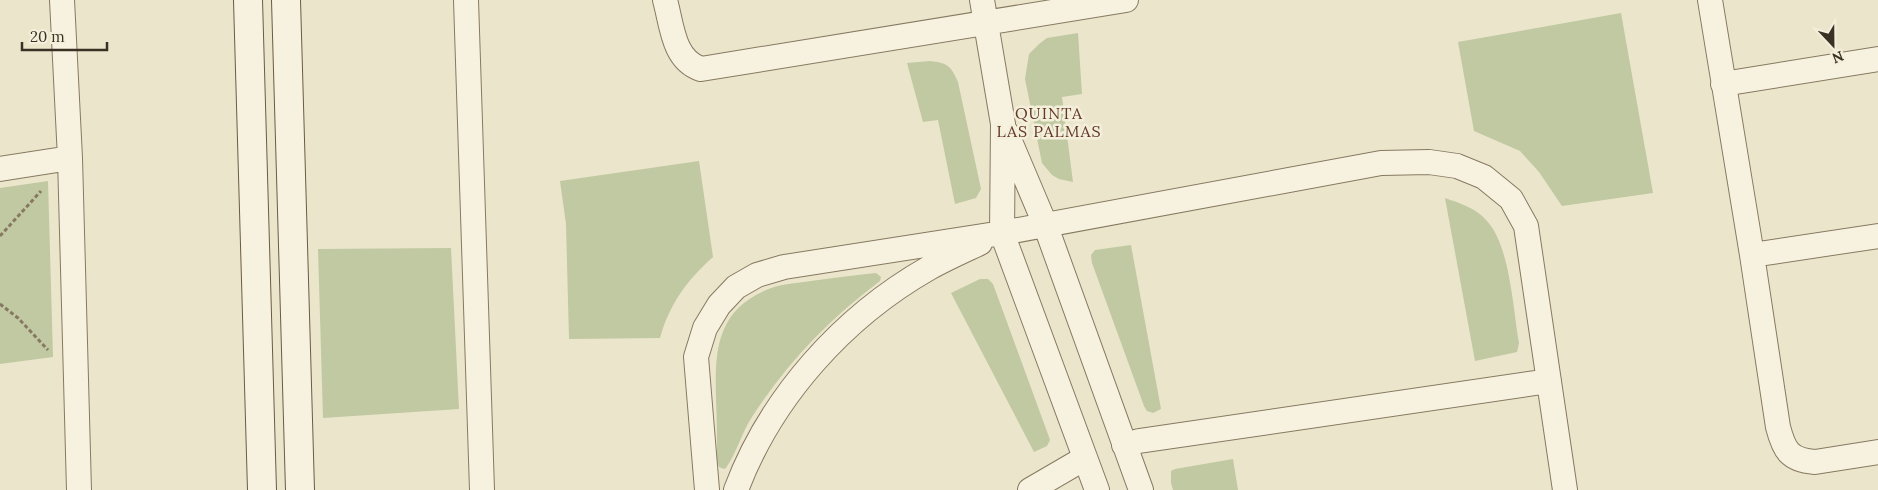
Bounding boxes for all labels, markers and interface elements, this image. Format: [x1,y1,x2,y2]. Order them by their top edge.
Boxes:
scale bar [22,20,108,52]
north arrow [1808,20,1858,70]
text: 20 m [30,27,65,46]
text: N [1829,47,1846,67]
district label: QUINTA LAS PALMAS [996,103,1102,141]

